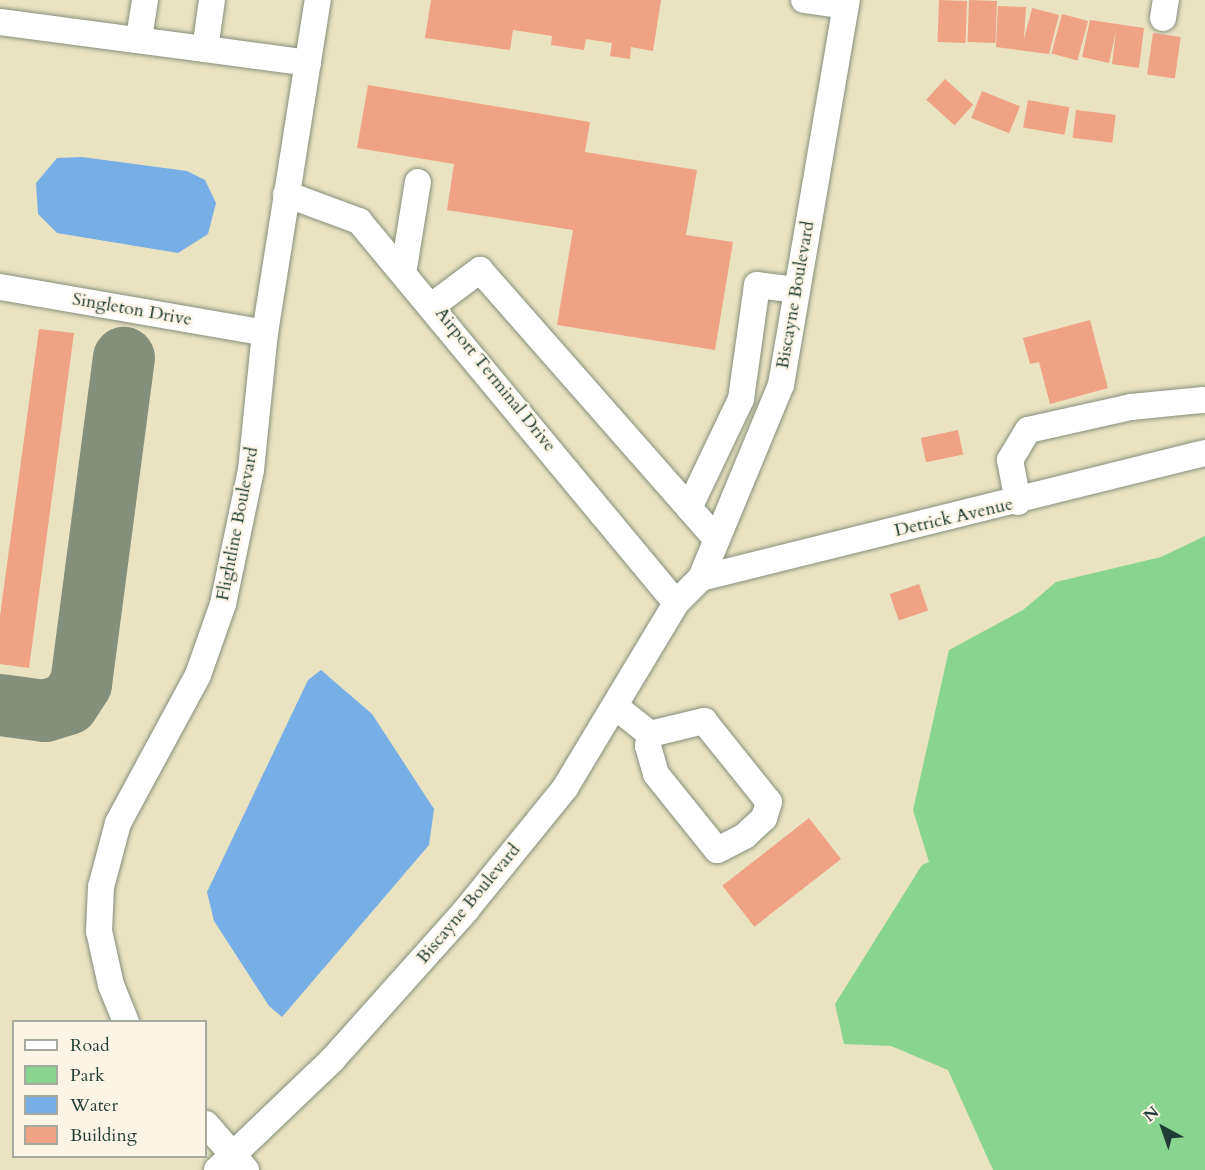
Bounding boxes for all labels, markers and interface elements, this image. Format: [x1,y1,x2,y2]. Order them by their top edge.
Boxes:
street label: Biscayne Boulevard [772,219,820,371]
street label: Singleton Drive [70,289,194,331]
street label: Airport Terminal Drive [430,303,560,457]
street label: Flightline Boulevard [213,445,263,603]
street label: Detrick Avenue [893,494,1015,542]
street label: Biscayne Boulevard [413,840,525,968]
legend [12,1020,207,1158]
text: Road [70,1033,110,1058]
text: Park [70,1063,105,1088]
text: Water [70,1093,118,1118]
north arrow [1133,1098,1193,1158]
text: N [1139,1101,1164,1127]
text: Building [70,1123,137,1148]

